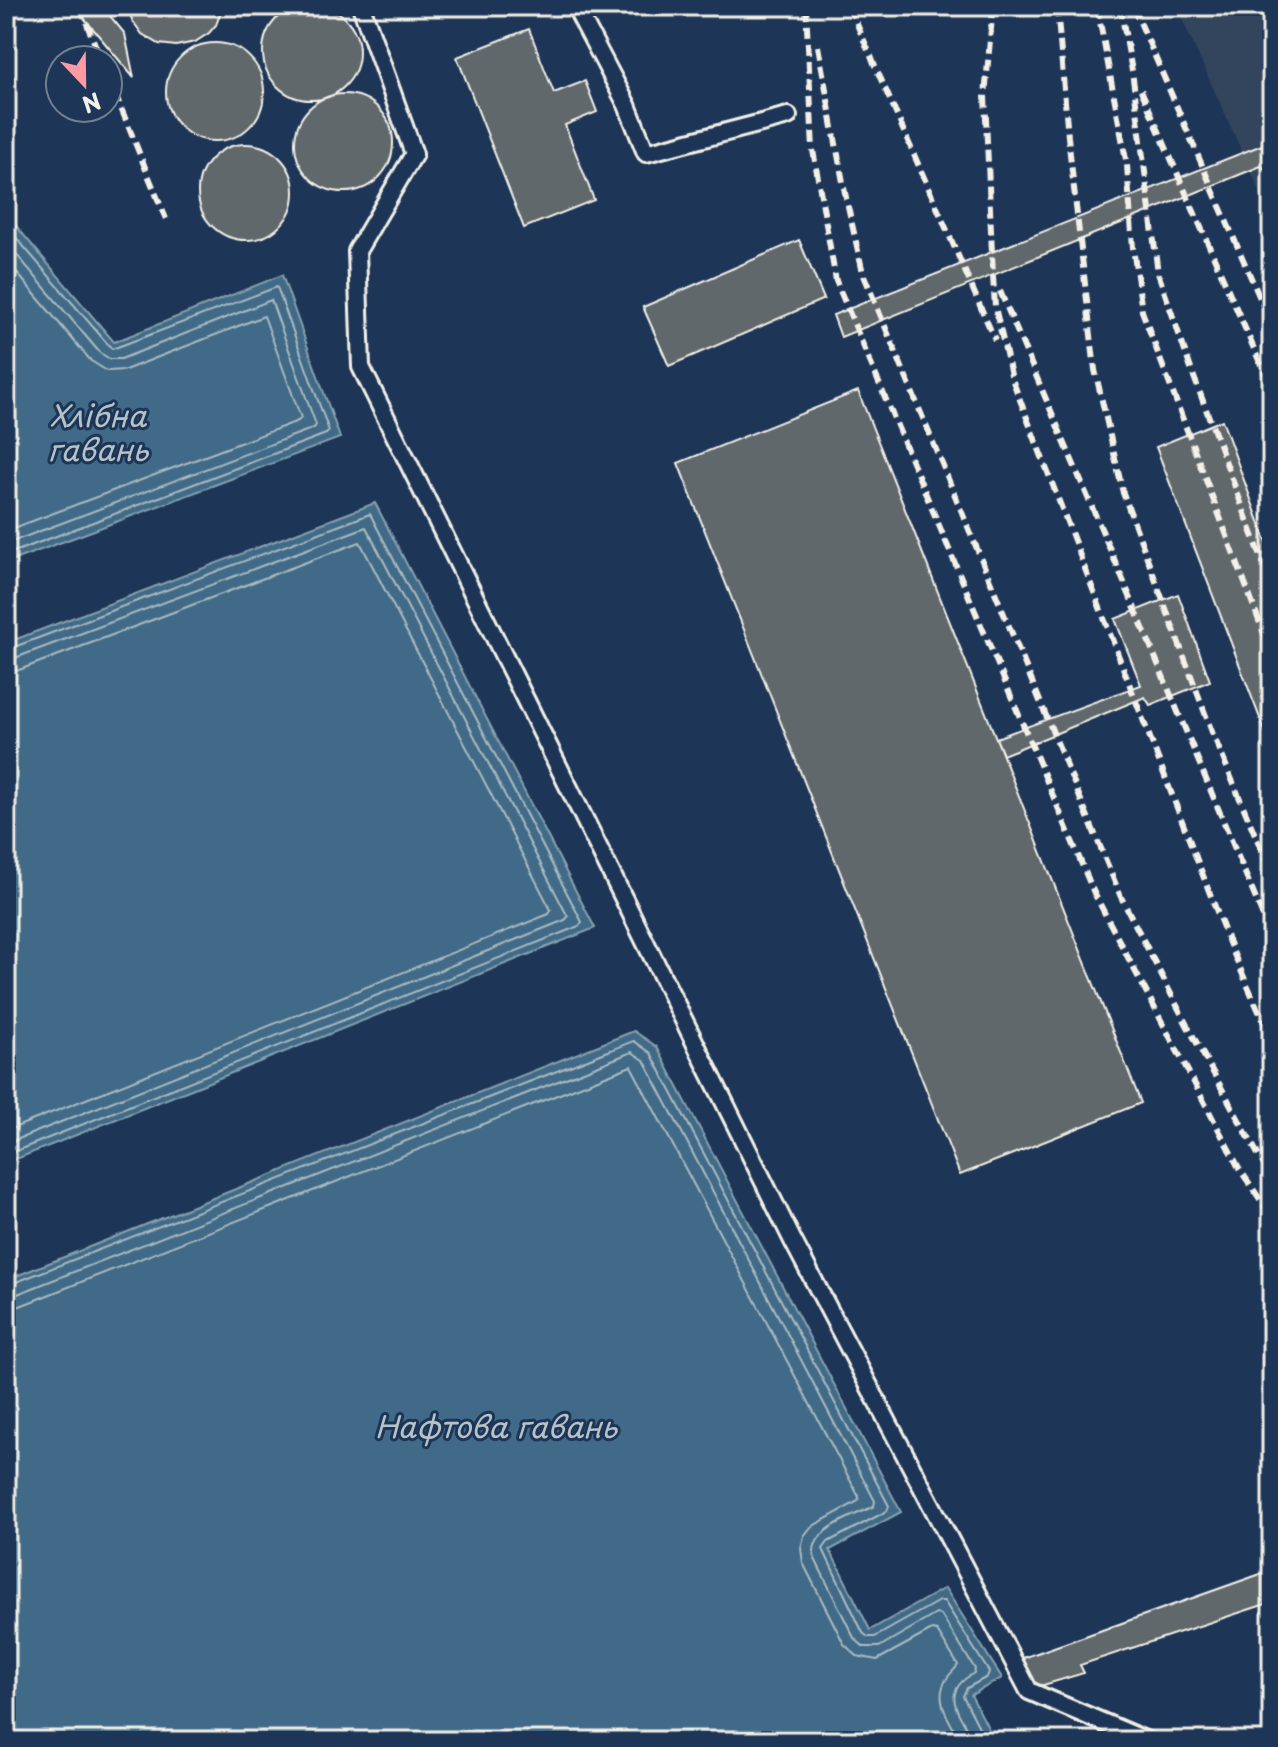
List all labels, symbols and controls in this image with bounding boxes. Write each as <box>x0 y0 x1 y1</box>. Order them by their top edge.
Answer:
north arrow <box>44 44 124 124</box>
text: N <box>78 85 106 122</box>
water label: Хлібна гавань <box>48 392 150 471</box>
water label: Нафтова гавань <box>375 1403 619 1448</box>

